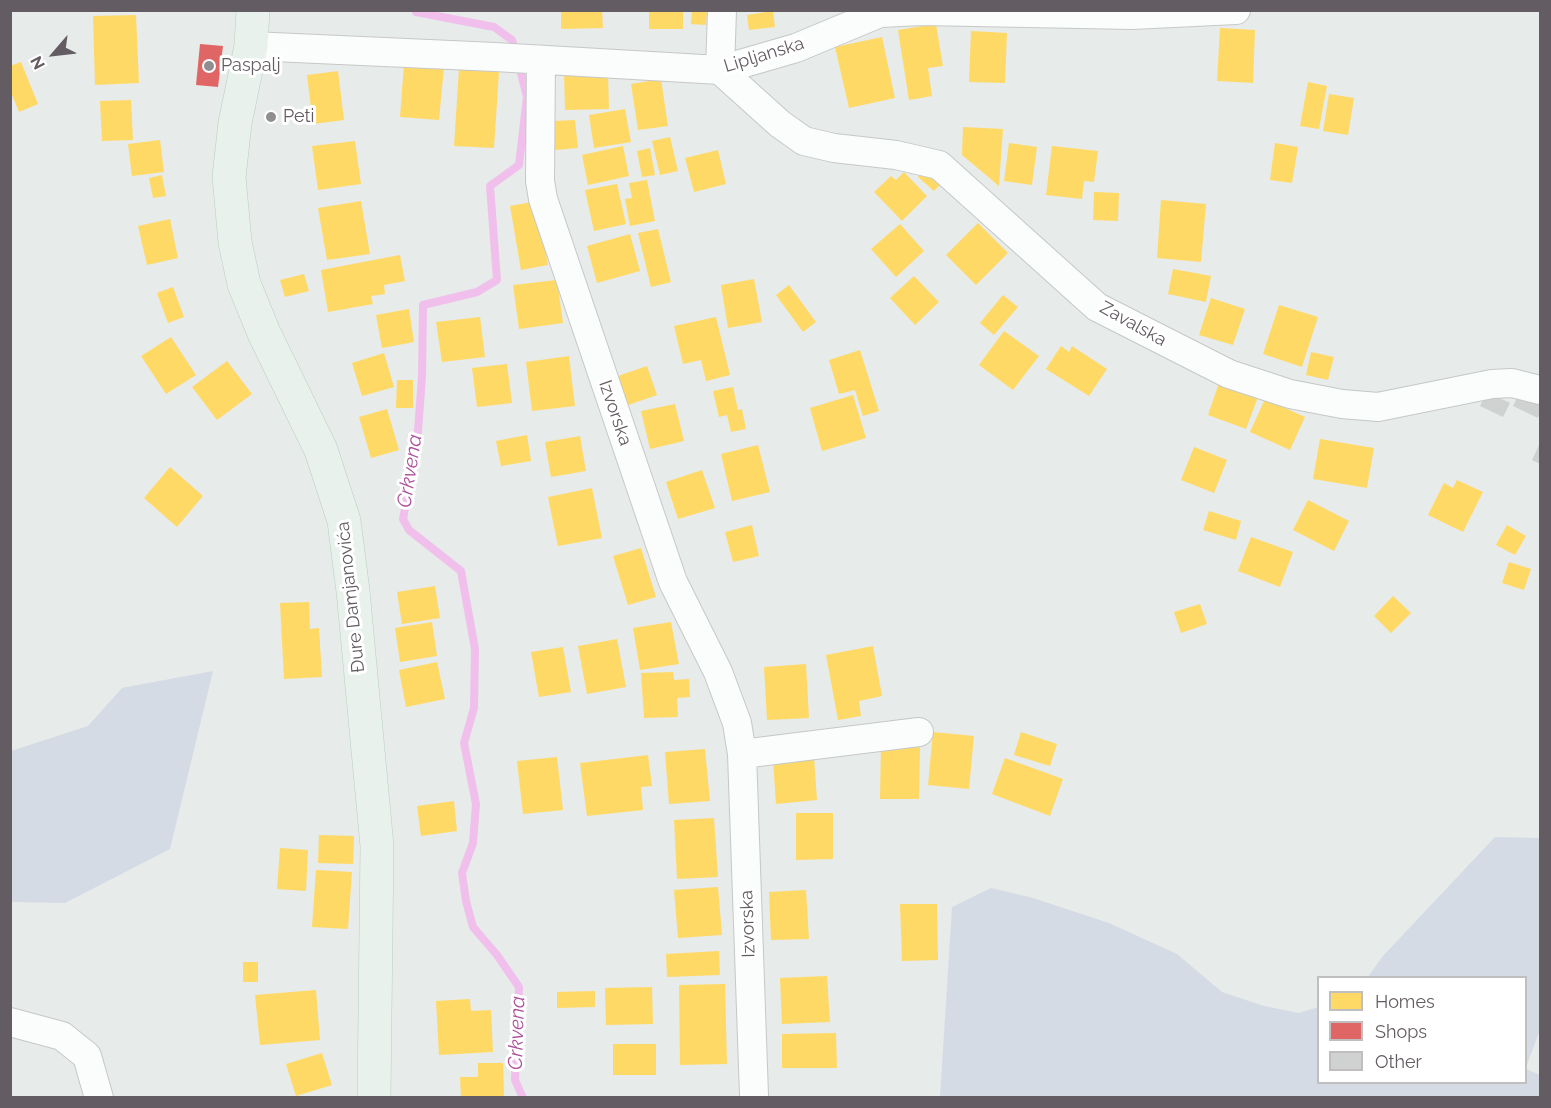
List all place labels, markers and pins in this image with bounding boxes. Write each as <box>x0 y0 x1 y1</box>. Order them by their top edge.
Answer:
place label: Paspalj <box>221 55 280 77</box>
marker: Paspalj <box>202 59 216 73</box>
place label: Peti <box>283 106 314 128</box>
marker: Peti <box>264 110 278 124</box>

